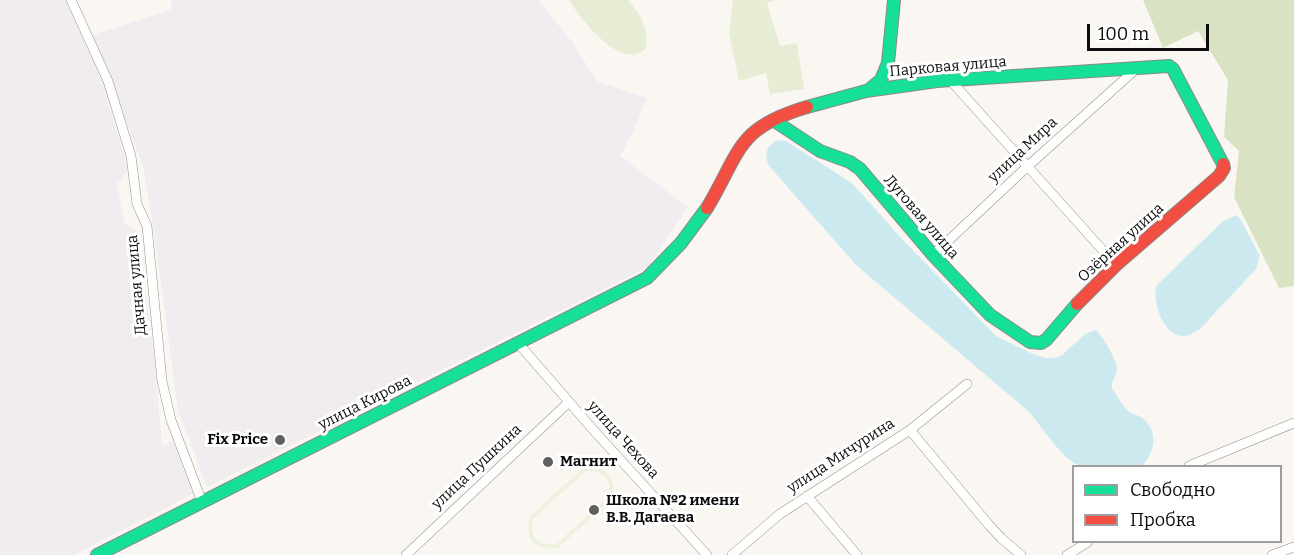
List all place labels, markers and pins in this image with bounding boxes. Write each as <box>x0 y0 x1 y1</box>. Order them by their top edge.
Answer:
place label: Fix Price <box>207 431 268 449</box>
marker: Fix Price <box>273 433 287 447</box>
place label: Магнит <box>560 453 617 471</box>
marker: Магнит <box>541 455 555 469</box>
place label: Школа №2 имени В.В. Дагаева <box>606 492 739 527</box>
marker: Школа №2 имени В.В. Дагаева <box>587 503 601 517</box>

